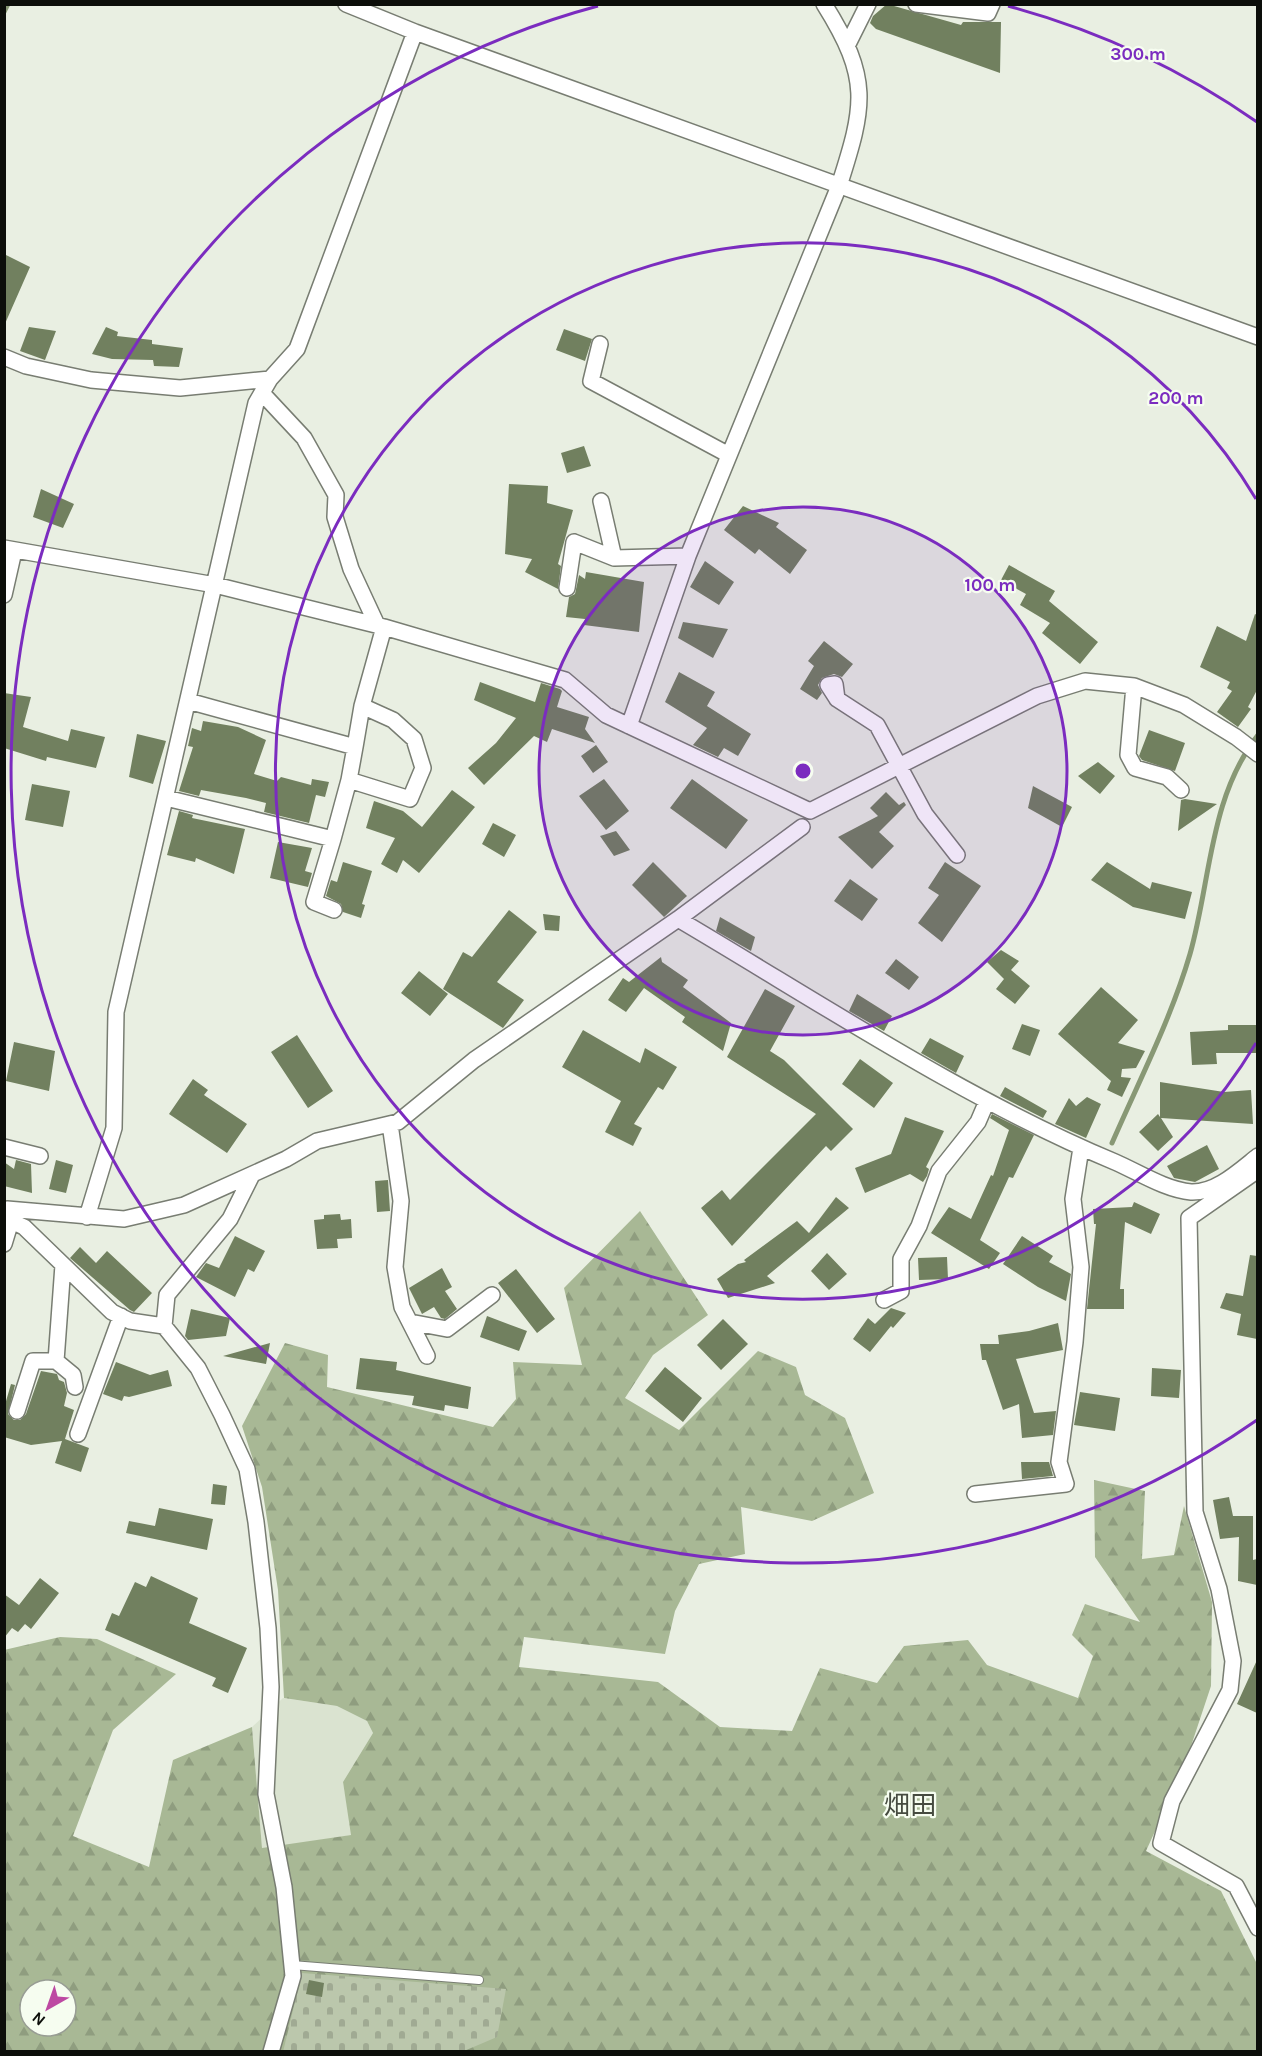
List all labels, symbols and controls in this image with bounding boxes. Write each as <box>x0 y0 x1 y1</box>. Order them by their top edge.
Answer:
text: 300 m <box>1110 43 1166 65</box>
text: 200 m <box>1148 387 1204 409</box>
text: 100 m <box>965 574 1015 596</box>
centre of rings <box>793 761 813 781</box>
district label: 畑田 <box>884 1790 936 1821</box>
north arrow <box>18 1978 78 2038</box>
text: N <box>28 2008 49 2030</box>

